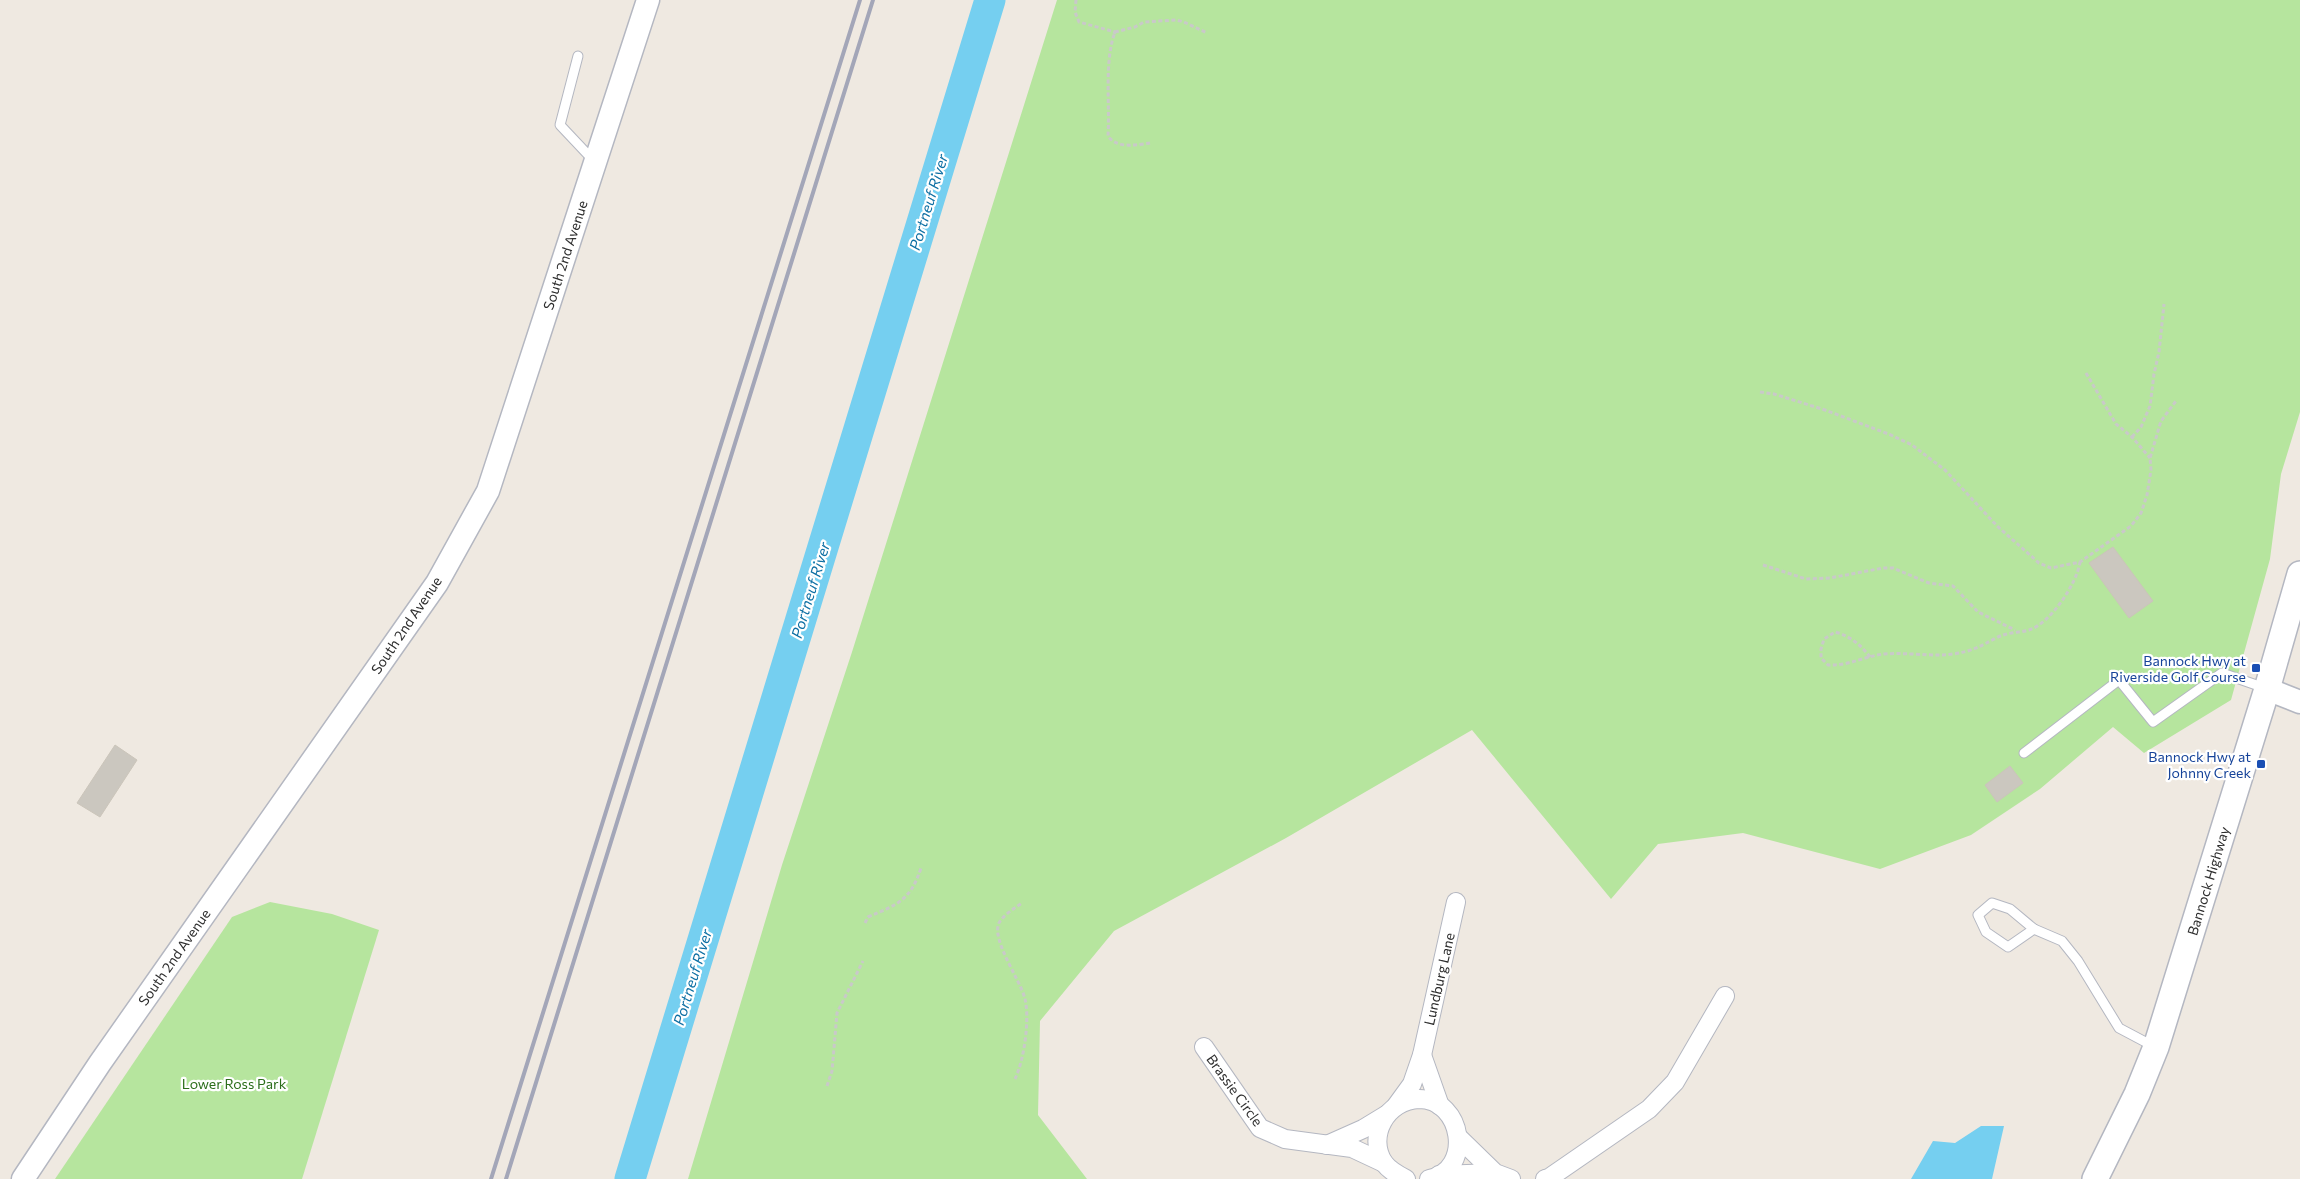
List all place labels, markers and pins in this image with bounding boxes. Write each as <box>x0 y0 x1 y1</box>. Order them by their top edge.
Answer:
place label: Bannock Hwy at Riverside Golf Course <box>2110 652 2246 685</box>
marker: Bannock Hwy at Riverside Golf Course <box>2250 662 2262 674</box>
place label: Bannock Hwy at Johnny Creek <box>2148 748 2251 781</box>
marker: Bannock Hwy at Johnny Creek <box>2255 758 2267 770</box>

